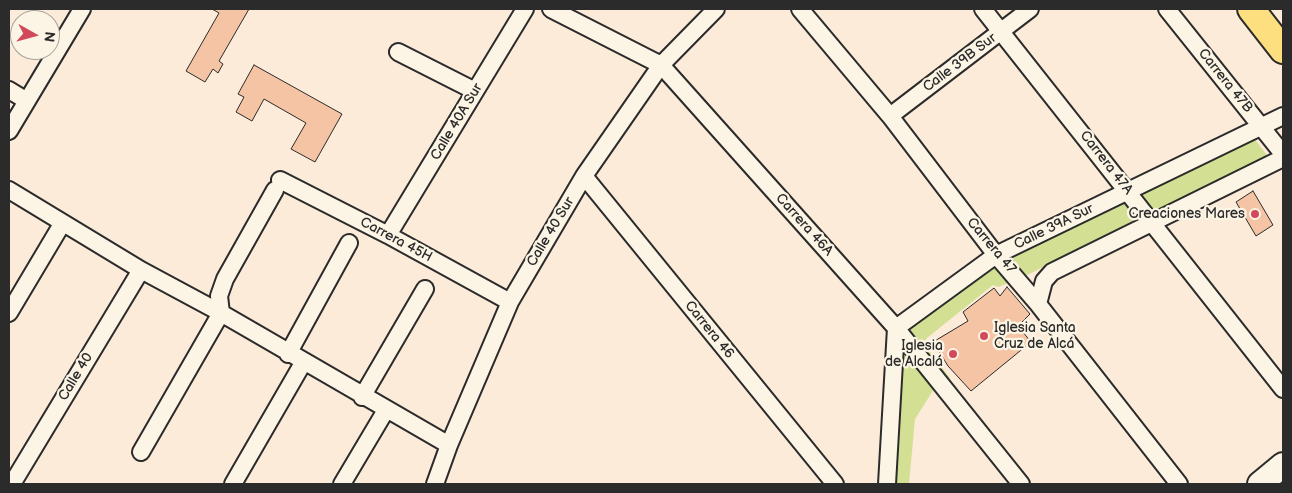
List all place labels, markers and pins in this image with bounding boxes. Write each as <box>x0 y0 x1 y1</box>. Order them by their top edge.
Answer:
place label: Creaciones Mares <box>1128 206 1245 222</box>
marker: Creaciones Mares <box>1249 208 1261 220</box>
place label: Iglesia Santa Cruz de Alcá <box>994 320 1076 352</box>
marker: Iglesia Santa Cruz de Alcá <box>978 330 990 342</box>
place label: Iglesia de Alcalá <box>885 338 943 371</box>
marker: Iglesia de Alcalá <box>947 348 959 360</box>

